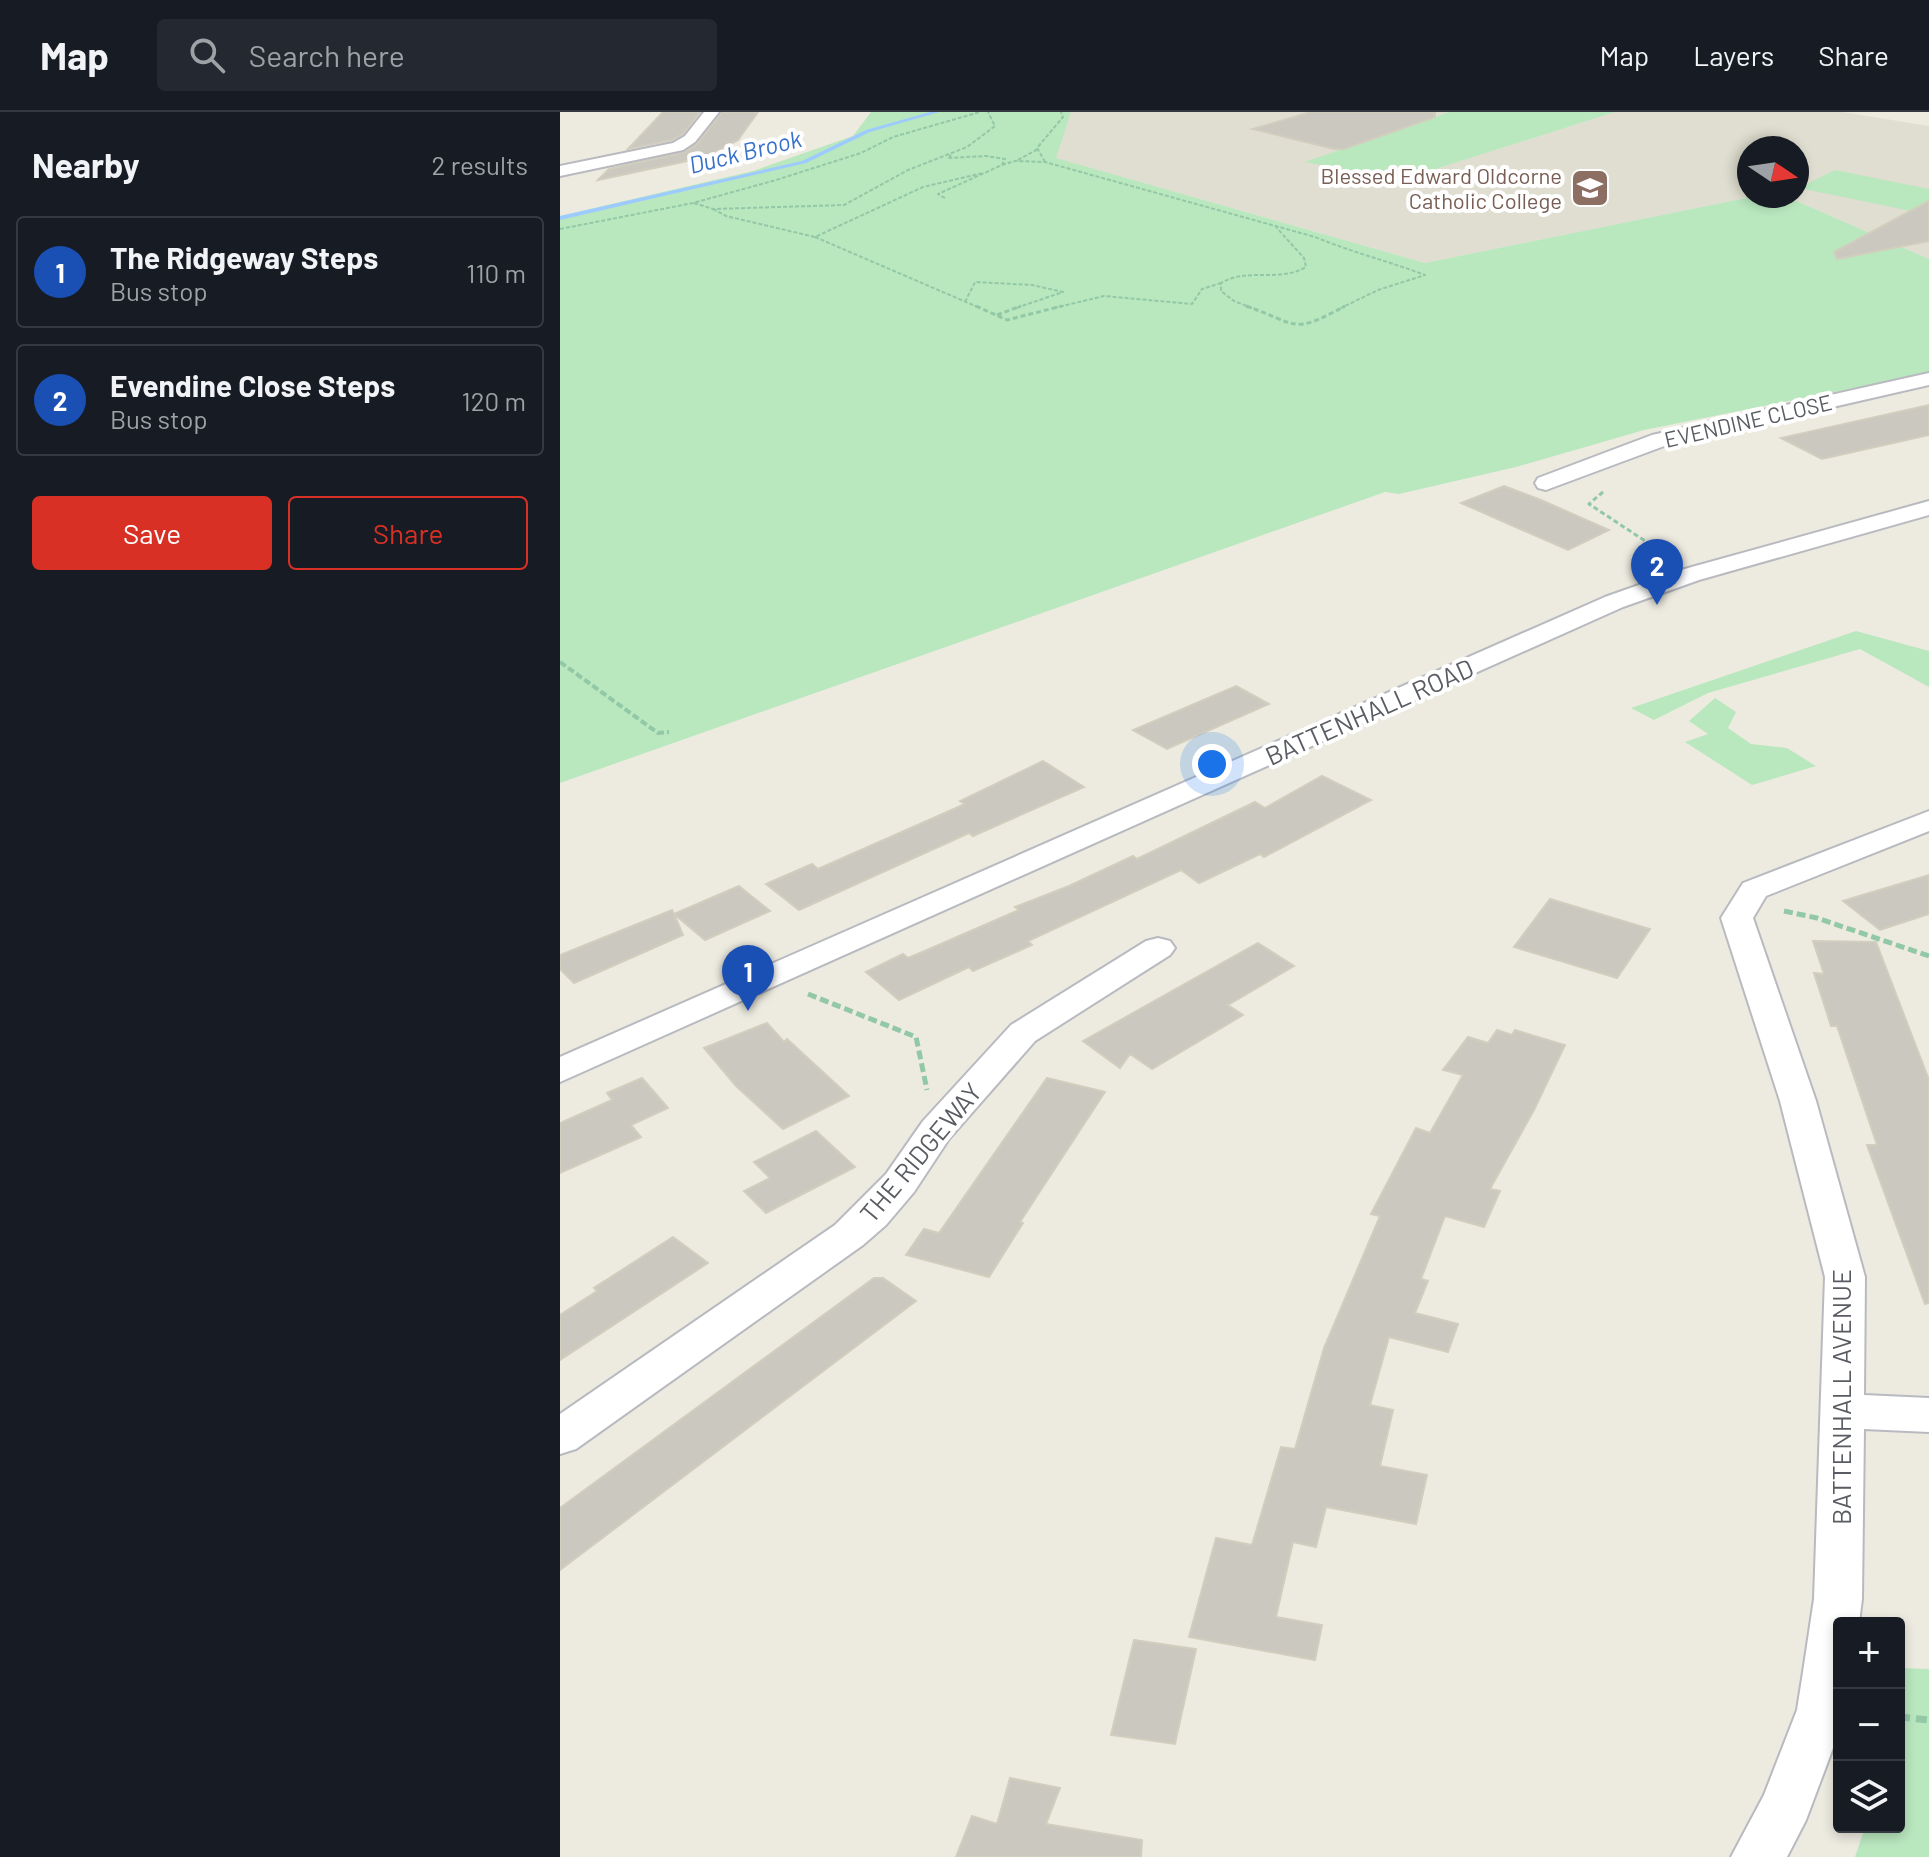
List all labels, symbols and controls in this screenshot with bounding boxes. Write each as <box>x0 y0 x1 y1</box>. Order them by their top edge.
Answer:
search box <box>157 19 717 91</box>
text: Map <box>40 32 109 78</box>
icon: search <box>185 33 229 77</box>
text: Search here <box>249 37 405 73</box>
text: Map <box>1599 38 1649 72</box>
text: Layers <box>1693 38 1774 72</box>
text: Share <box>1818 38 1889 72</box>
water label: Duck Brook <box>686 123 805 179</box>
north arrow <box>1737 136 1809 208</box>
text: Nearby <box>32 144 140 185</box>
text: 2 results <box>432 149 528 180</box>
place label: Blessed Edward Oldcorne Catholic College <box>1321 162 1562 213</box>
school or university icon: Blessed Edward Oldcorne Catholic College <box>1569 167 1611 209</box>
text: The Ridgeway Steps <box>110 239 378 275</box>
text: 1 <box>55 257 65 288</box>
text: 110 m <box>466 257 526 288</box>
text: Bus stop <box>110 275 208 306</box>
text: Evendine Close Steps <box>110 367 395 403</box>
text: 2 <box>53 385 67 416</box>
text: 120 m <box>462 385 526 416</box>
street label: EVENDINE CLOSE <box>1662 388 1834 452</box>
text: Bus stop <box>110 403 208 434</box>
button: Save <box>32 496 272 570</box>
button: Share <box>288 496 528 570</box>
pin: 2 <box>1631 539 1683 605</box>
street label: BATTENHALL ROAD <box>1260 651 1478 771</box>
your location <box>1192 744 1232 784</box>
pin: 1 <box>722 945 774 1011</box>
street label: THE RIDGEWAY <box>853 1076 987 1228</box>
street label: BATTENHALL AVENUE <box>1825 1269 1856 1525</box>
map controls <box>1833 1617 1905 1833</box>
button: + <box>1833 1617 1905 1689</box>
button: − <box>1833 1689 1905 1761</box>
button: layers <box>1833 1761 1905 1833</box>

